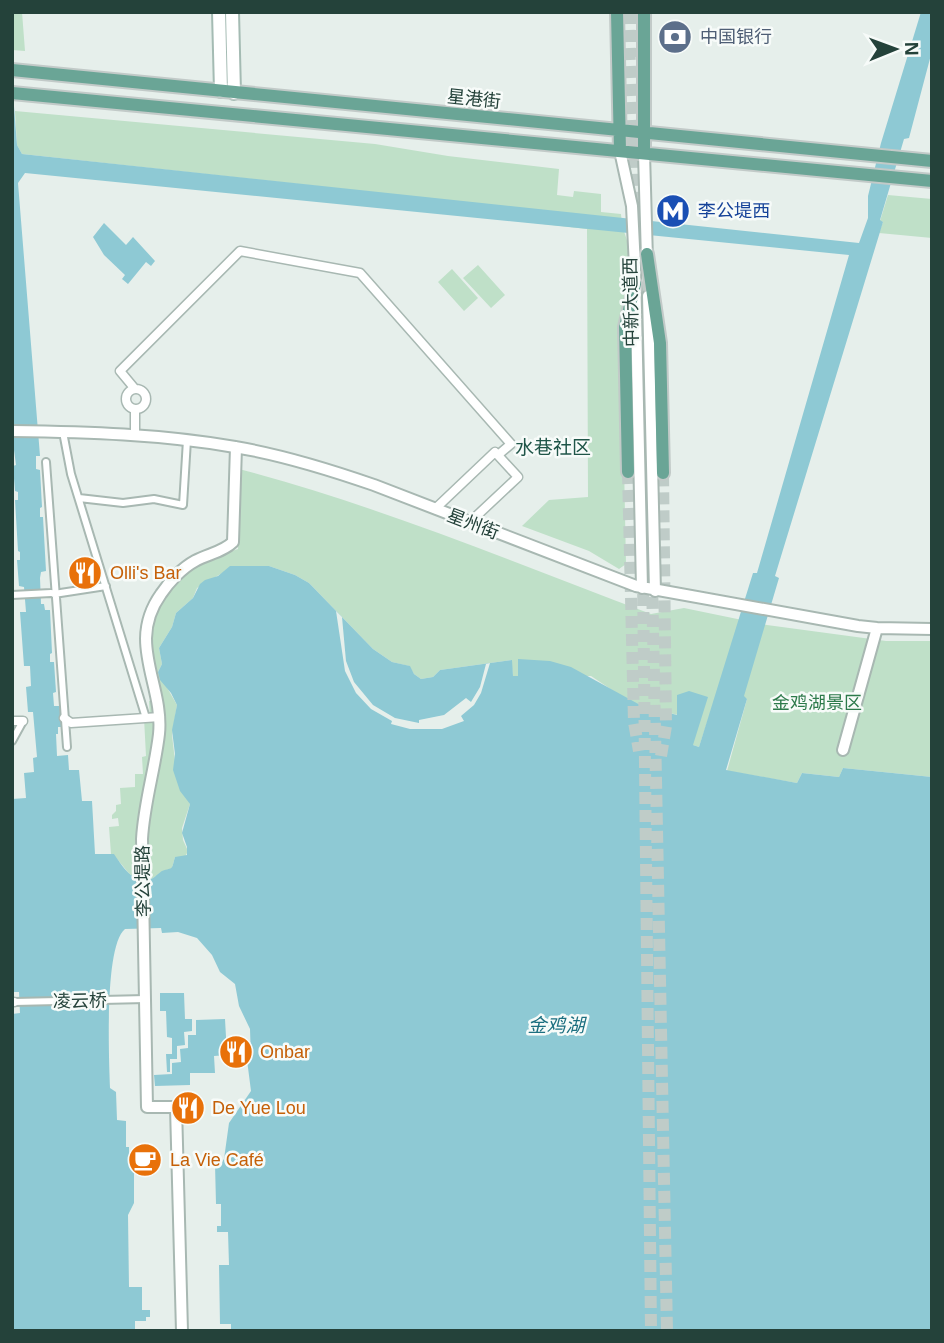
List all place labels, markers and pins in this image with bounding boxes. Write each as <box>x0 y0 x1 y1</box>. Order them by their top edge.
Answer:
bank icon: 中国银行 <box>656 18 694 56</box>
place label: 中国银行 <box>700 27 772 47</box>
metro station icon: 李公堤西 <box>654 192 692 230</box>
place label: 李公堤西 <box>698 201 770 221</box>
restaurant icon: Olli's Bar <box>66 554 104 592</box>
place label: Olli's Bar <box>110 563 181 583</box>
restaurant icon: Onbar <box>217 1033 255 1071</box>
place label: Onbar <box>260 1042 310 1062</box>
restaurant icon: De Yue Lou <box>169 1089 207 1127</box>
place label: De Yue Lou <box>212 1098 306 1118</box>
cafe icon: La Vie Café <box>126 1141 164 1179</box>
place label: La Vie Café <box>170 1150 264 1170</box>

